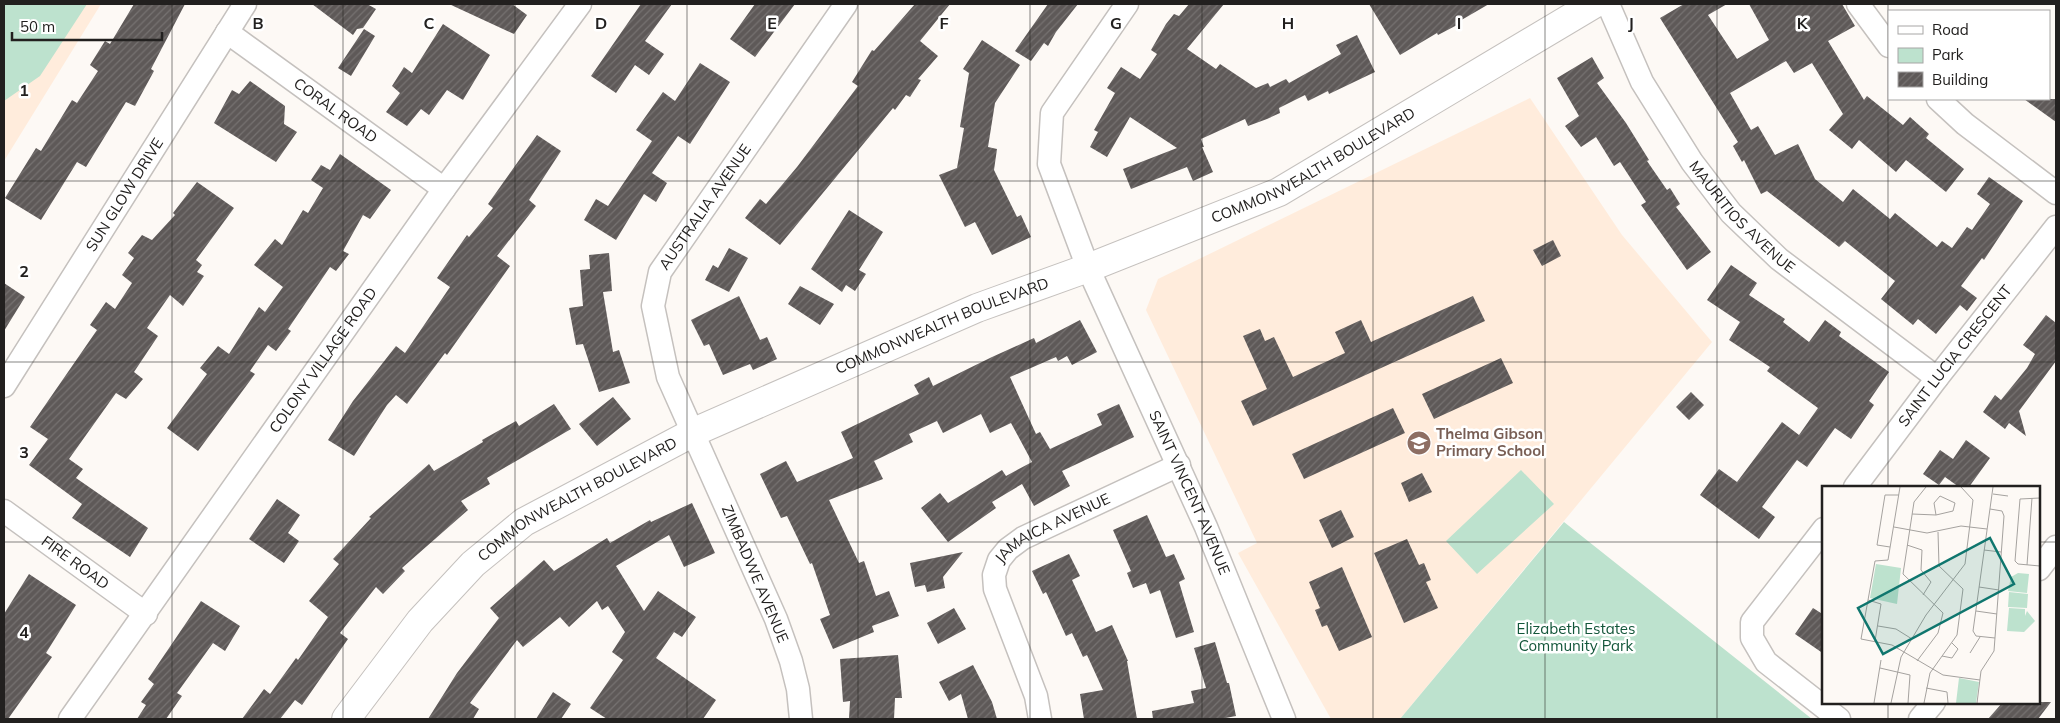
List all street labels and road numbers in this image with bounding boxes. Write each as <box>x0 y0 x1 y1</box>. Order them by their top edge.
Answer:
street label: CORAL ROAD <box>290 73 381 147</box>
street label: COMMONWEALTH BOULEVARD <box>1208 103 1418 227</box>
street label: SUN GLOW DRIVE <box>81 134 167 255</box>
street label: AUSTRALIA AVENUE <box>654 140 755 273</box>
street label: MAURITIOS AVENUE <box>1685 157 1799 277</box>
street label: COMMONWEALTH BOULEVARD <box>832 273 1051 378</box>
street label: SAINT LUCIA CRESCENT <box>1894 281 2016 430</box>
street label: COLONY VILLAGE ROAD <box>265 283 381 437</box>
street label: SAINT VINCENT AVENUE <box>1145 407 1234 578</box>
street label: COMMONWEALTH BOULEVARD <box>473 433 680 565</box>
street label: JAMAICA AVENUE <box>990 489 1113 567</box>
street label: ZIMBADWE AVENUE <box>718 502 793 646</box>
street label: FIRE ROAD <box>38 531 113 593</box>

